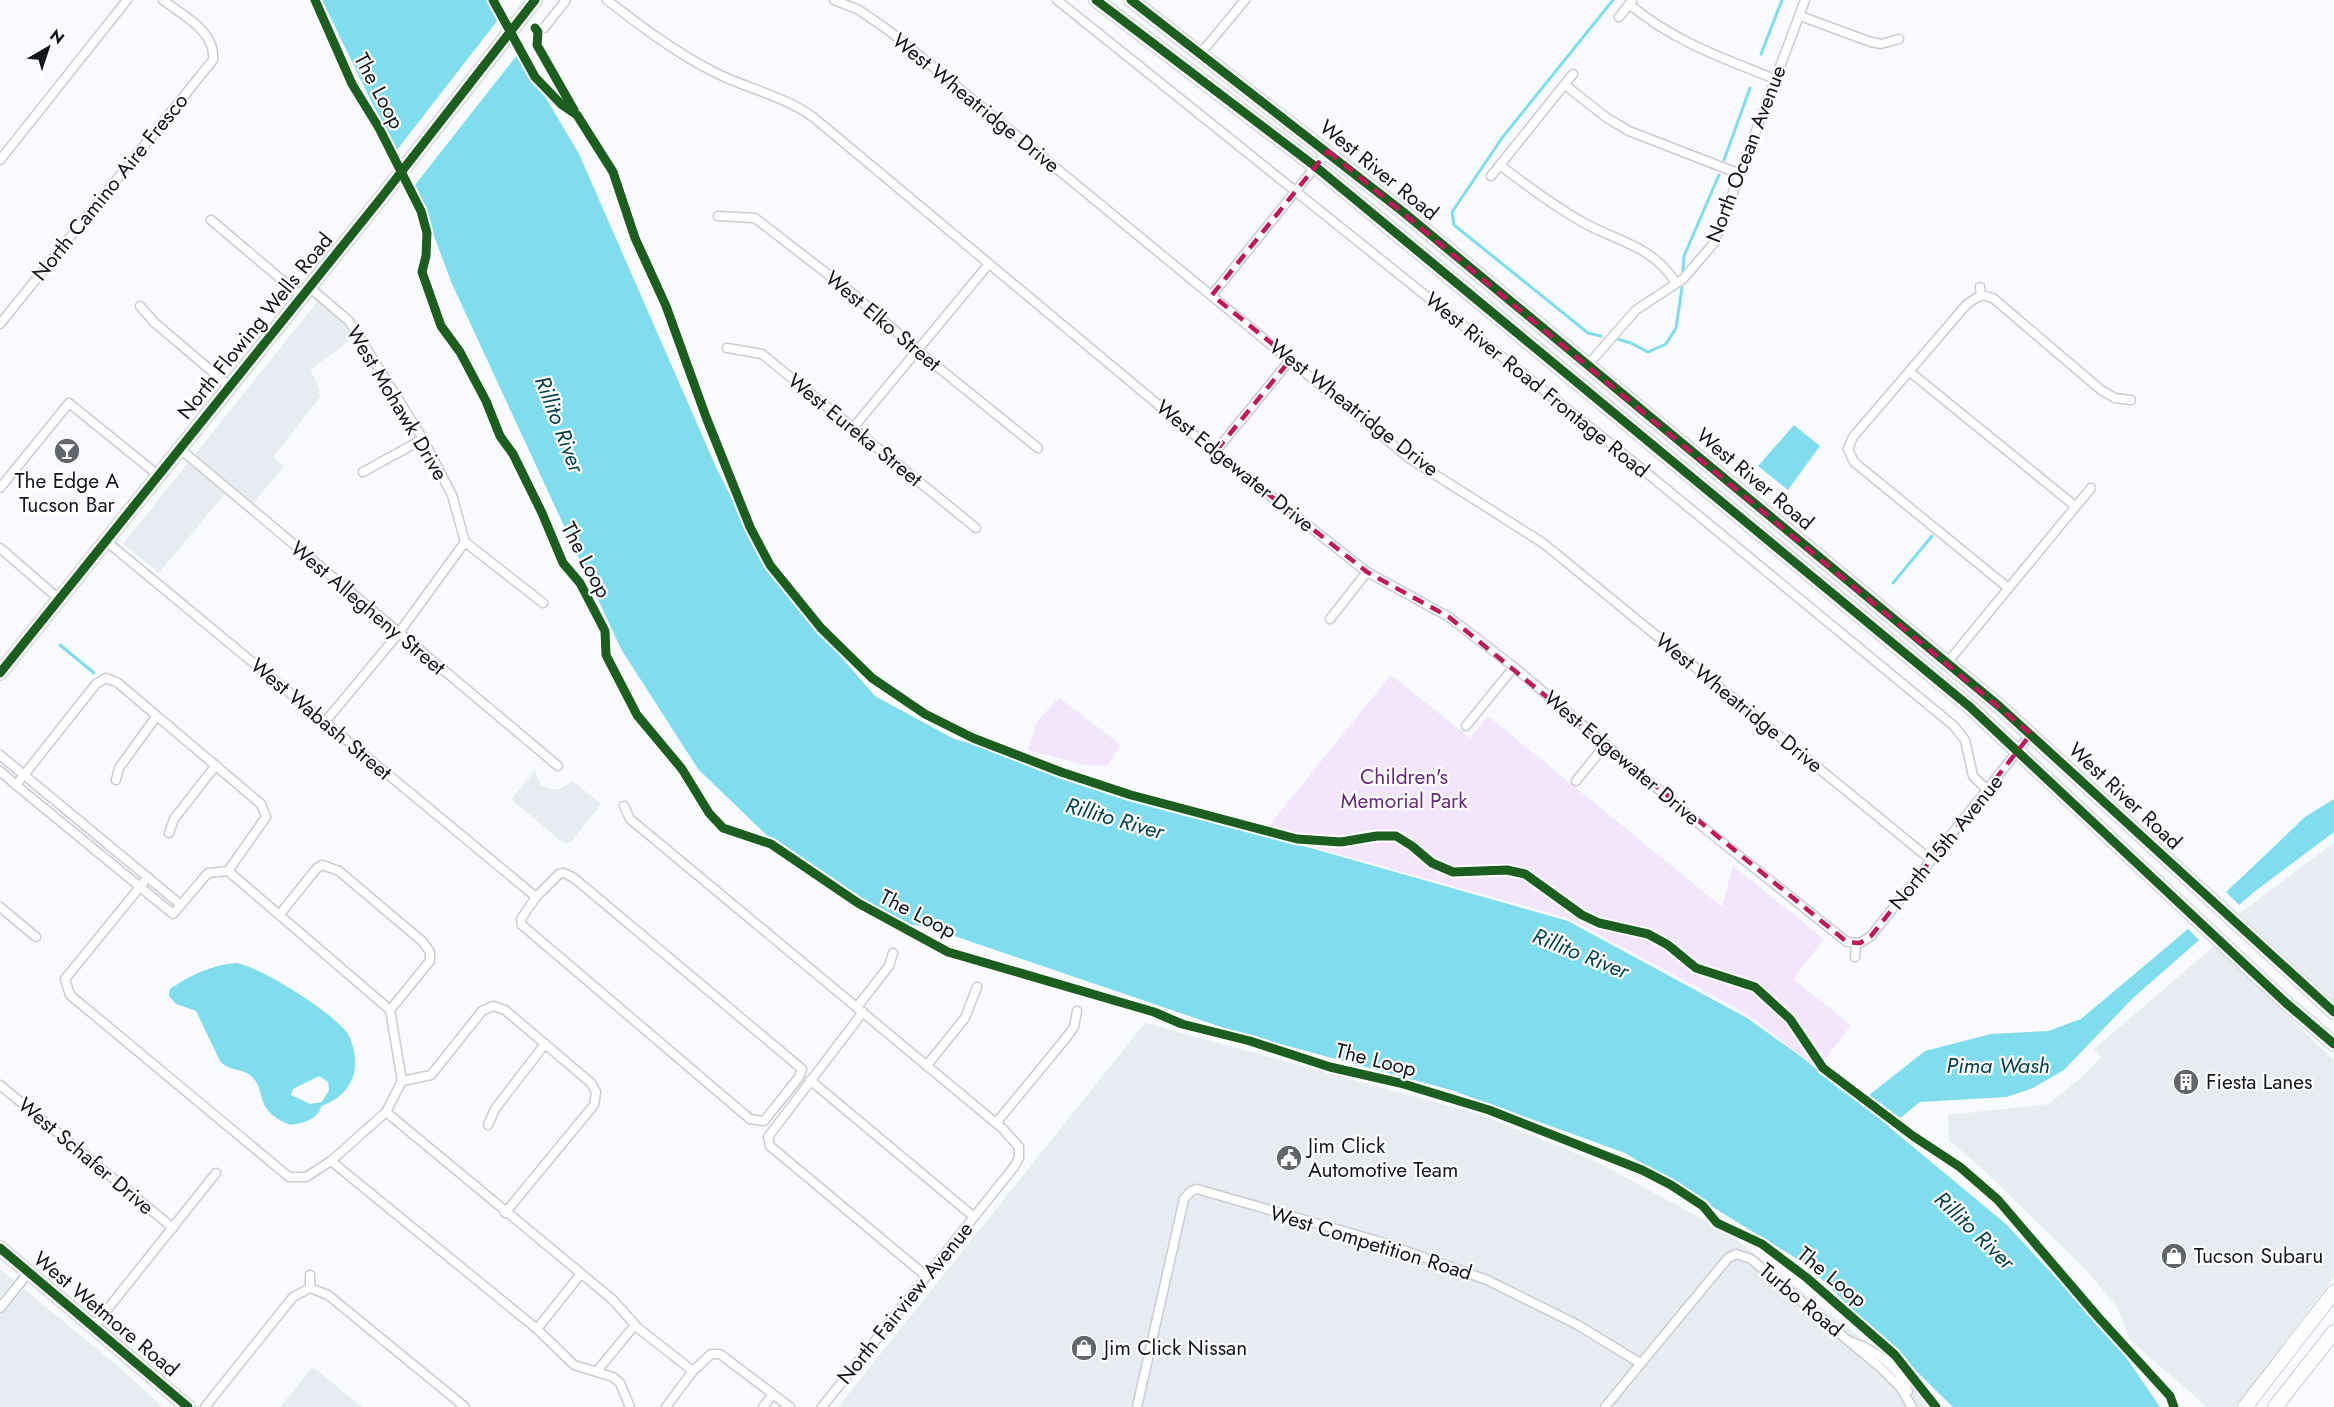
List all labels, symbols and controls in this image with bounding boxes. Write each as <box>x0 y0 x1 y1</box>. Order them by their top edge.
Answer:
north arrow <box>18 18 78 78</box>
text: N <box>45 24 69 50</box>
street label: West Wheatridge Drive <box>886 26 1066 180</box>
street label: The Loop <box>346 48 412 134</box>
street label: North Ocean Avenue <box>1698 61 1794 247</box>
street label: North Camino Aire Fresco <box>25 87 195 287</box>
street label: West River Road <box>1313 113 1445 227</box>
street label: North Flowing Wells Road <box>170 226 340 426</box>
street label: West Elko Street <box>819 264 947 378</box>
street label: West River Road Frontage Road <box>1418 285 1656 485</box>
street label: West Mohawk Drive <box>339 320 455 486</box>
street label: West Wheatridge Drive <box>1263 332 1445 484</box>
street label: West Eureka Street <box>781 366 929 494</box>
water label: Rillito River <box>527 371 594 479</box>
street label: West Edgewater Drive <box>1149 393 1321 539</box>
street label: West River Road <box>1690 421 1820 537</box>
bar icon: The Edge A Tucson Bar <box>52 436 82 466</box>
place label: The Edge A Tucson Bar <box>15 466 119 520</box>
street label: The Loop <box>553 517 619 603</box>
street label: West Allegheny Street <box>284 534 452 682</box>
street label: West Wheatridge Drive <box>1649 626 1829 780</box>
street label: West Wabash Street <box>244 651 398 787</box>
street label: West Edgewater Drive <box>1537 683 1707 833</box>
street label: West River Road <box>2062 735 2188 857</box>
park label: Children's Memorial Park <box>1341 762 1468 816</box>
street label: North 15th Avenue <box>1882 768 2010 916</box>
water label: Rillito River <box>1062 789 1170 848</box>
street label: The Loop <box>875 882 961 946</box>
water label: Rillito River <box>1528 919 1635 987</box>
street label: The Loop <box>1332 1035 1420 1085</box>
water label: Pima Wash <box>1946 1049 2050 1081</box>
building icon: Fiesta Lanes <box>2171 1067 2201 1097</box>
place label: Fiesta Lanes <box>2206 1067 2313 1097</box>
street label: West Schafer Drive <box>11 1090 161 1222</box>
place label: Jim Click Automotive Team <box>1305 1131 1458 1185</box>
public building icon: Jim Click Automotive Team <box>1274 1143 1304 1173</box>
water label: Rillito River <box>1928 1183 2024 1278</box>
street label: West Competition Road <box>1266 1198 1476 1288</box>
street label: North Fairview Avenue <box>830 1215 980 1391</box>
street label: The Loop <box>1791 1239 1873 1315</box>
shop icon: Tucson Subaru <box>2159 1241 2189 1271</box>
place label: Tucson Subaru <box>2194 1241 2323 1271</box>
street label: West Wetmore Road <box>27 1244 185 1384</box>
street label: Turbo Road <box>1753 1256 1849 1344</box>
shop icon: Jim Click Nissan <box>1069 1333 1099 1363</box>
place label: Jim Click Nissan <box>1101 1333 1247 1363</box>

